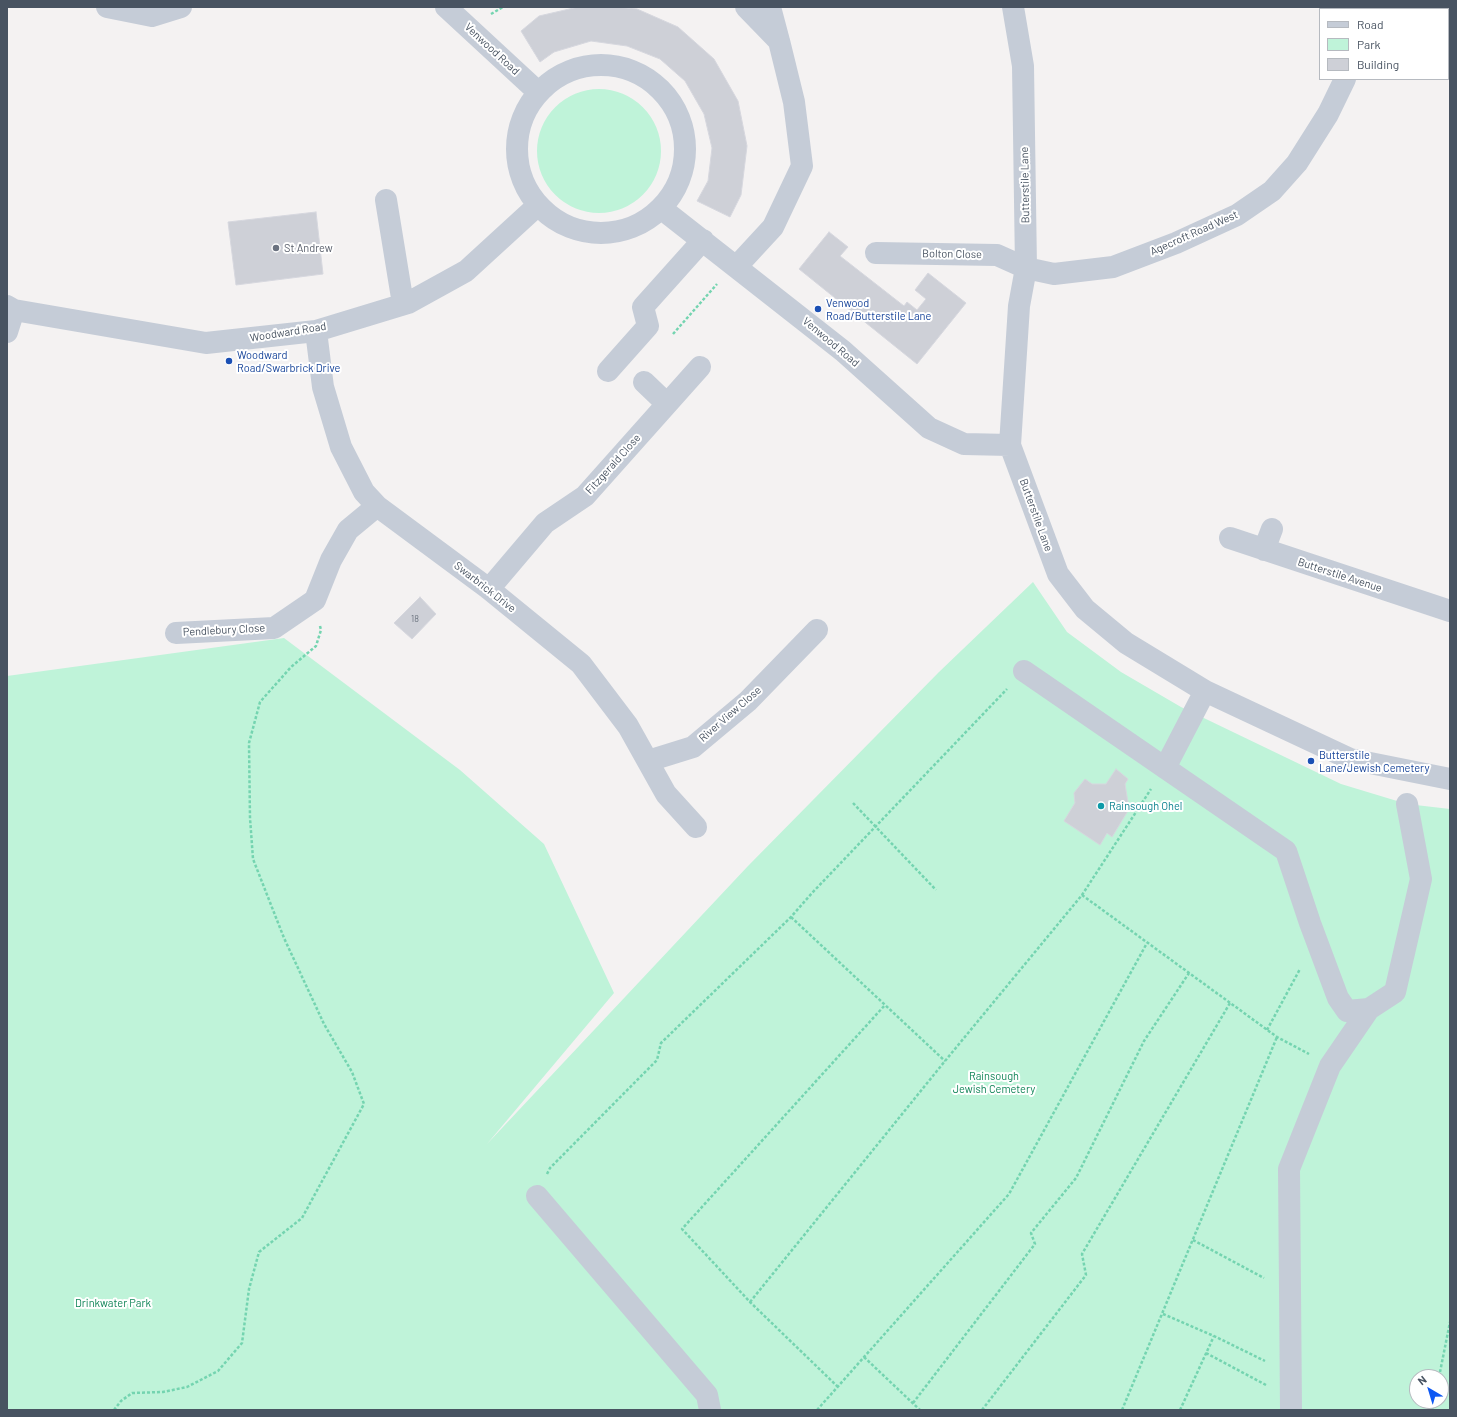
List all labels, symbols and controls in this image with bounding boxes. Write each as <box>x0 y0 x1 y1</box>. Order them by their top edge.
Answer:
legend <box>1319 8 1449 80</box>
text: Road <box>1357 17 1384 31</box>
street label: Venwood Road <box>462 20 522 78</box>
text: Park <box>1357 37 1381 51</box>
text: Building <box>1357 57 1399 71</box>
street label: Butterstile Lane <box>1018 147 1032 223</box>
street label: Agecroft Road West <box>1148 208 1240 258</box>
place label: St Andrew <box>284 241 333 255</box>
marker: St Andrew <box>271 243 281 253</box>
street label: Bolton Close <box>922 247 982 261</box>
place label: Venwood Road/Butterstile Lane <box>826 296 931 322</box>
marker: Venwood Road/Butterstile Lane <box>813 304 823 314</box>
street label: Venwood Road <box>800 314 862 370</box>
street label: Woodward Road <box>249 319 327 345</box>
place label: Woodward Road/Swarbrick Drive <box>237 348 340 374</box>
marker: Woodward Road/Swarbrick Drive <box>224 356 234 366</box>
street label: Fitzgerald Close <box>583 431 643 497</box>
street label: Butterstile Lane <box>1017 477 1055 553</box>
street label: Butterstile Avenue <box>1296 555 1384 595</box>
street label: Swarbrick Drive <box>452 559 518 615</box>
house number: 18 <box>411 614 419 624</box>
street label: Pendlebury Close <box>183 621 265 639</box>
street label: River View Close <box>696 683 764 745</box>
place label: Butterstile Lane/Jewish Cemetery <box>1319 748 1429 774</box>
marker: Butterstile Lane/Jewish Cemetery <box>1306 756 1316 766</box>
place label: Rainsough Ohel <box>1109 799 1182 813</box>
marker: Rainsough Ohel <box>1096 801 1106 811</box>
park label: Rainsough Jewish Cemetery <box>953 1069 1035 1095</box>
park label: Drinkwater Park <box>75 1296 151 1310</box>
north arrow <box>1409 1369 1449 1409</box>
text: N <box>1415 1373 1429 1387</box>

